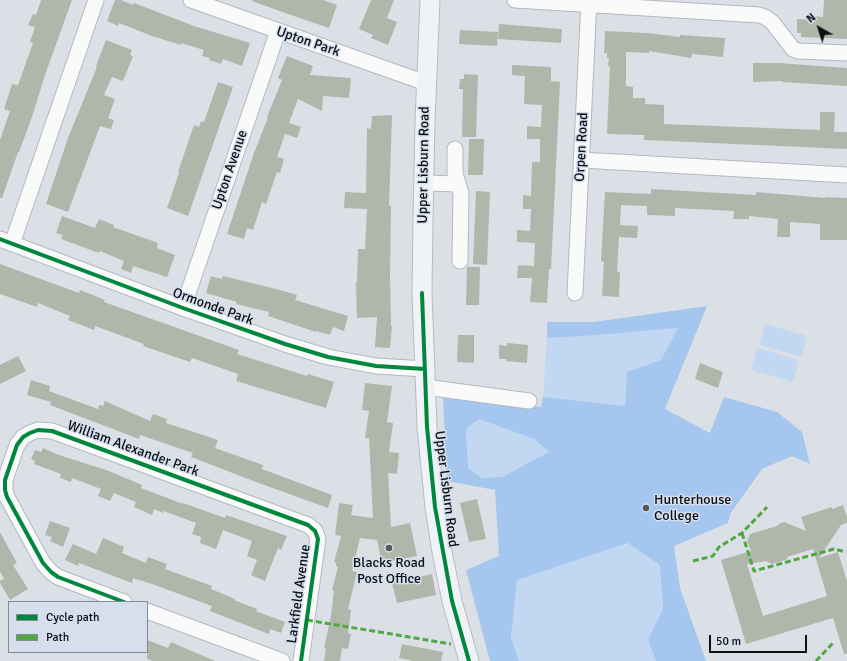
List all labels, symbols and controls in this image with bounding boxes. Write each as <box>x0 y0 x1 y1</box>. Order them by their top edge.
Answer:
north arrow <box>799 8 839 48</box>
text: N <box>804 11 818 26</box>
street label: Upton Park <box>274 23 342 61</box>
street label: Upper Lisburn Road <box>415 106 433 224</box>
street label: Orpen Road <box>572 112 592 182</box>
street label: Upton Avenue <box>208 128 252 212</box>
street label: Ormonde Park <box>170 285 256 329</box>
street label: William Alexander Park <box>65 417 201 481</box>
street label: Upper Lisburn Road <box>431 430 461 548</box>
place label: Hunterhouse College <box>654 492 731 524</box>
marker: Hunterhouse College <box>641 503 651 513</box>
street label: Larkfield Avenue <box>284 543 314 645</box>
marker: Blacks Road Post Office <box>384 543 394 553</box>
place label: Blacks Road Post Office <box>353 555 425 588</box>
legend <box>8 601 148 653</box>
text: Cycle path <box>46 610 99 625</box>
scale bar <box>711 627 809 653</box>
text: Path <box>46 630 69 645</box>
text: 50 m <box>716 634 741 649</box>

